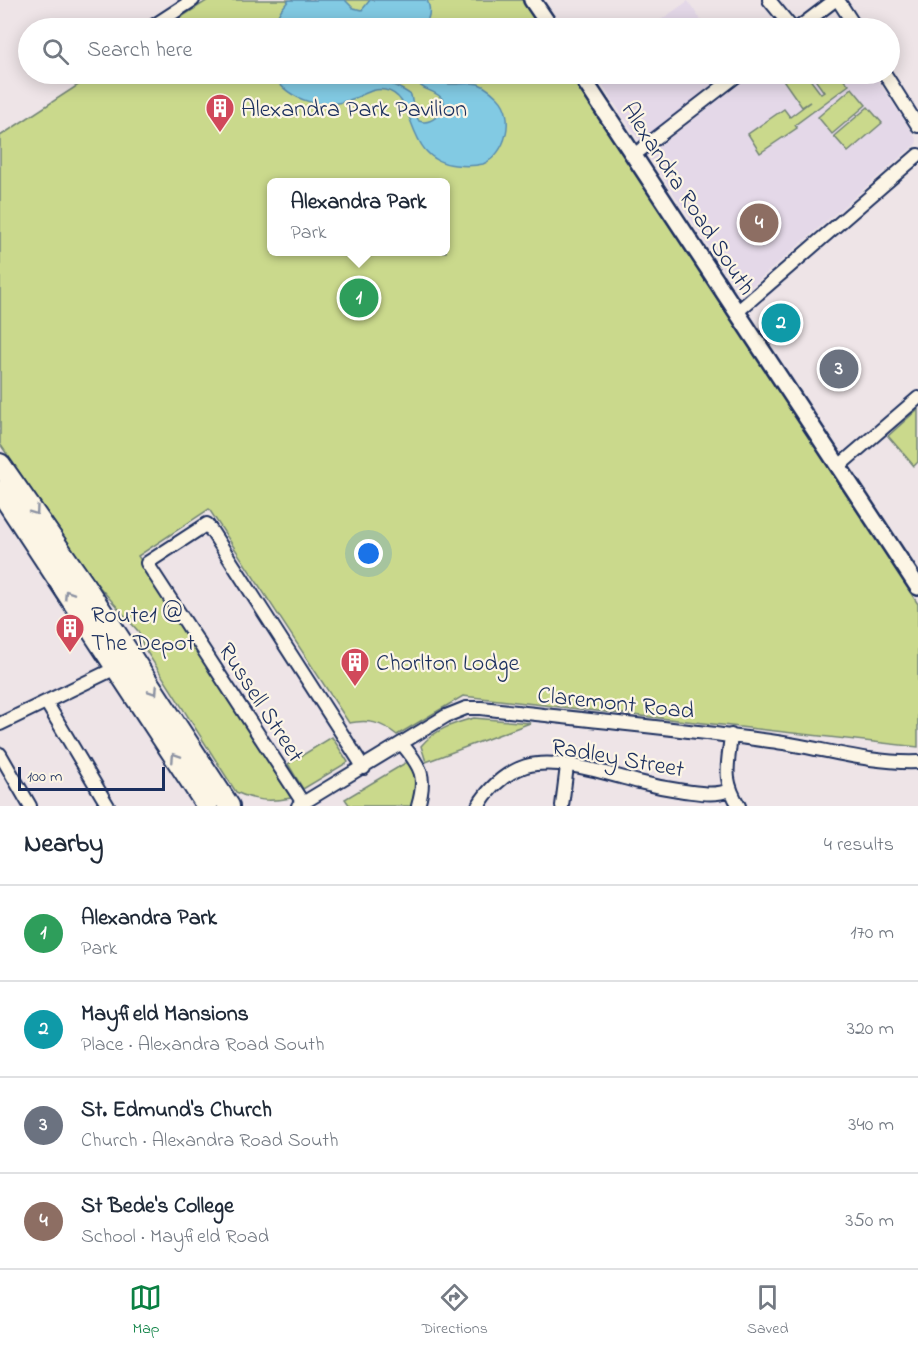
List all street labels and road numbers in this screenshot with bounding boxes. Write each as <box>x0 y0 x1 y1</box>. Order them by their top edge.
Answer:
street label: Alexandra Road South <box>611 96 763 303</box>
street label: Russell Street <box>208 637 312 770</box>
street label: Claremont Road <box>536 679 696 730</box>
street label: Radley Street <box>548 731 687 789</box>

